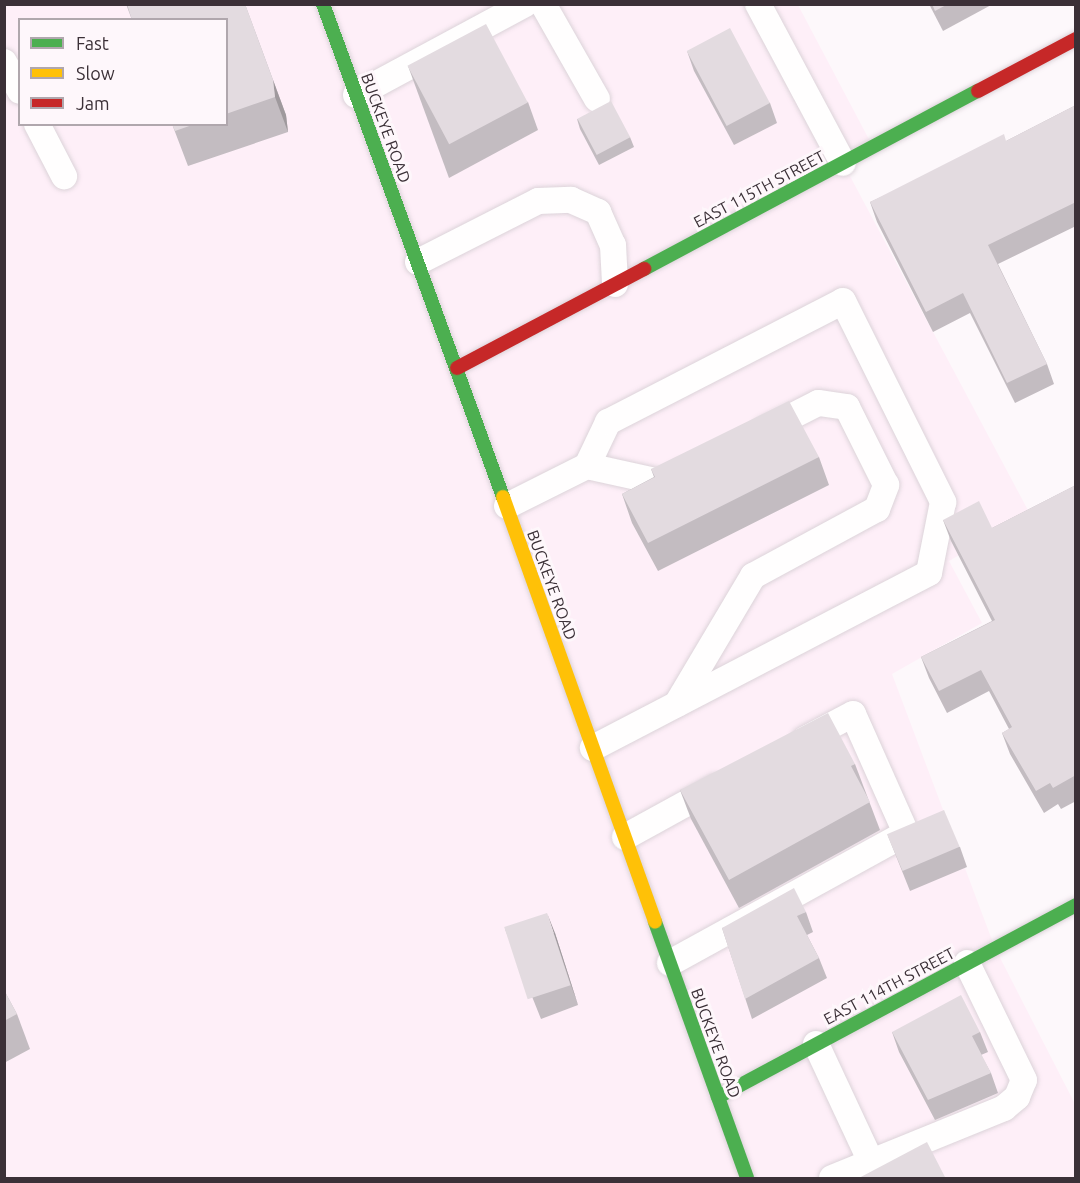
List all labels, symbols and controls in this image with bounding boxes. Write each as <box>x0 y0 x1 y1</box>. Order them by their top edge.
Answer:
legend <box>18 18 228 126</box>
text: Fast <box>76 33 109 53</box>
text: Slow <box>76 63 115 83</box>
street label: BUCKEYE ROAD <box>357 70 415 186</box>
text: Jam <box>76 93 110 113</box>
street label: EAST 115TH STREET <box>690 146 828 232</box>
street label: BUCKEYE ROAD <box>523 527 581 643</box>
street label: EAST 114TH STREET <box>820 943 958 1029</box>
street label: BUCKEYE ROAD <box>687 985 745 1101</box>

